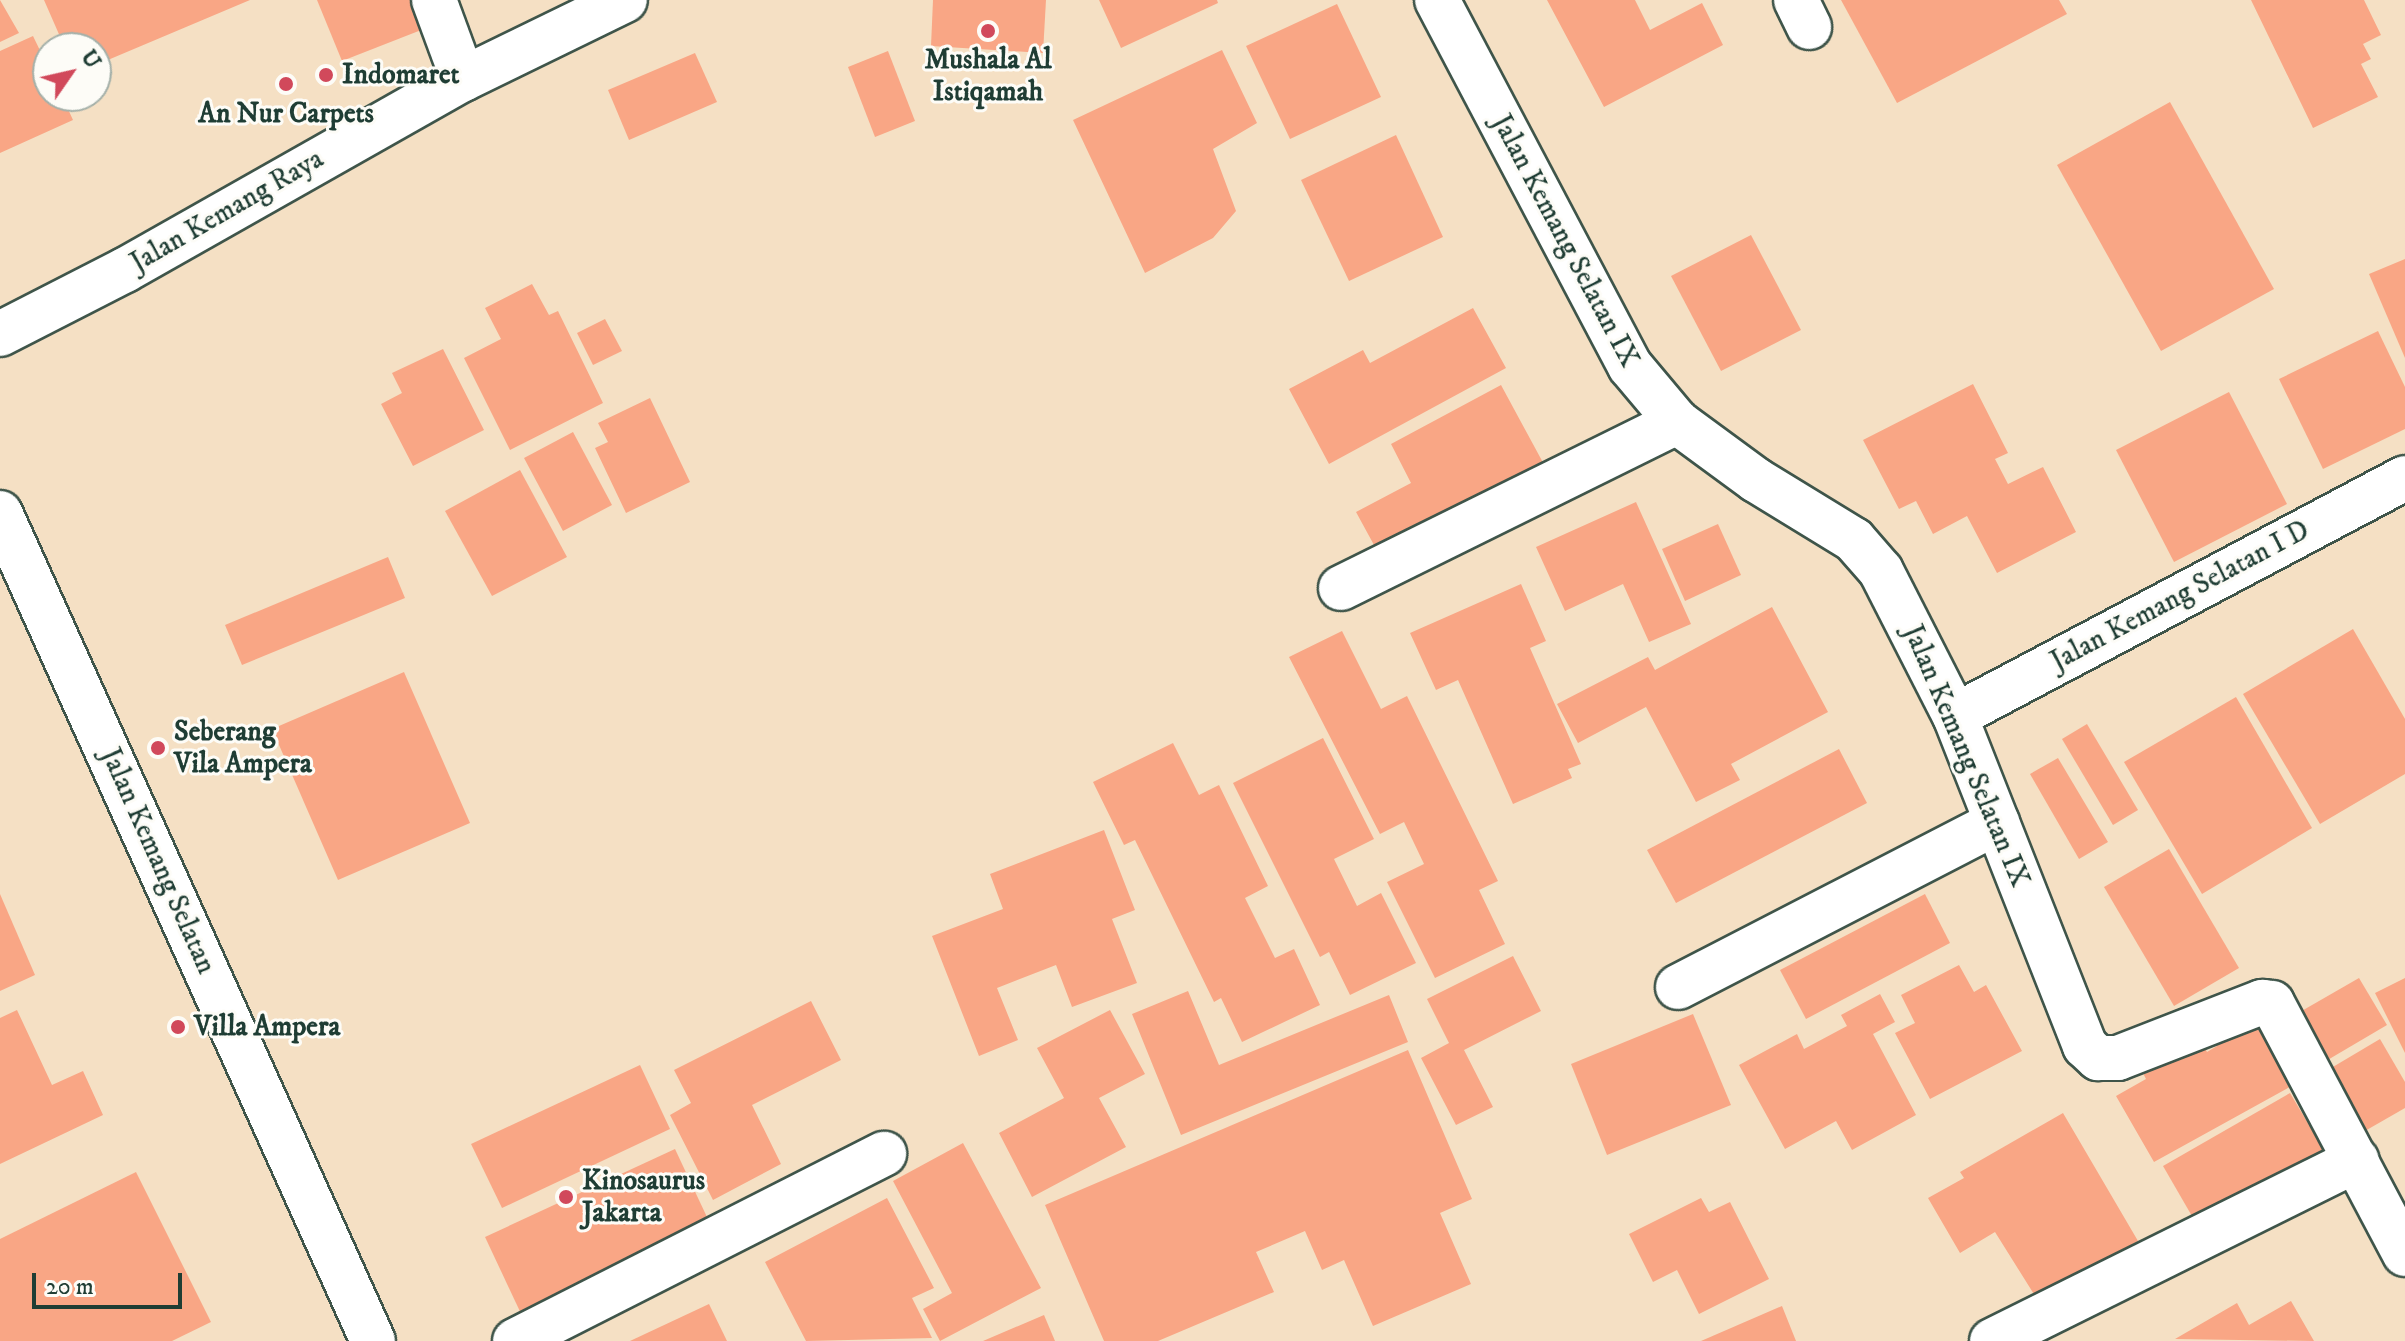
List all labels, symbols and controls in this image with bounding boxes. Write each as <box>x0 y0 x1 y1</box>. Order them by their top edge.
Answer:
marker: Mushala Al Istiqamah <box>979 22 997 40</box>
north arrow <box>32 32 112 112</box>
place label: Mushala Al Istiqamah <box>924 43 1052 109</box>
text: U <box>75 45 107 74</box>
place label: Indomaret <box>342 58 460 92</box>
marker: Indomaret <box>317 66 335 84</box>
marker: An Nur Carpets <box>277 75 295 93</box>
place label: An Nur Carpets <box>198 97 374 131</box>
street label: Jalan Kemang Selatan IX <box>1484 109 1646 373</box>
street label: Jalan Kemang Raya <box>125 142 329 280</box>
street label: Jalan Kemang Selatan I D <box>2045 514 2315 678</box>
street label: Jalan Kemang Selatan IX <box>1896 620 2036 892</box>
place label: Seberang Vila Ampera <box>174 715 312 781</box>
marker: Seberang Vila Ampera <box>149 739 167 757</box>
street label: Jalan Kemang Selatan <box>93 743 223 979</box>
place label: Villa Ampera <box>194 1010 340 1044</box>
marker: Villa Ampera <box>169 1018 187 1036</box>
place label: Kinosaurus Jakarta <box>582 1164 705 1230</box>
marker: Kinosaurus Jakarta <box>557 1188 575 1206</box>
scale bar <box>36 1257 186 1307</box>
text: 20 m <box>46 1272 94 1302</box>

